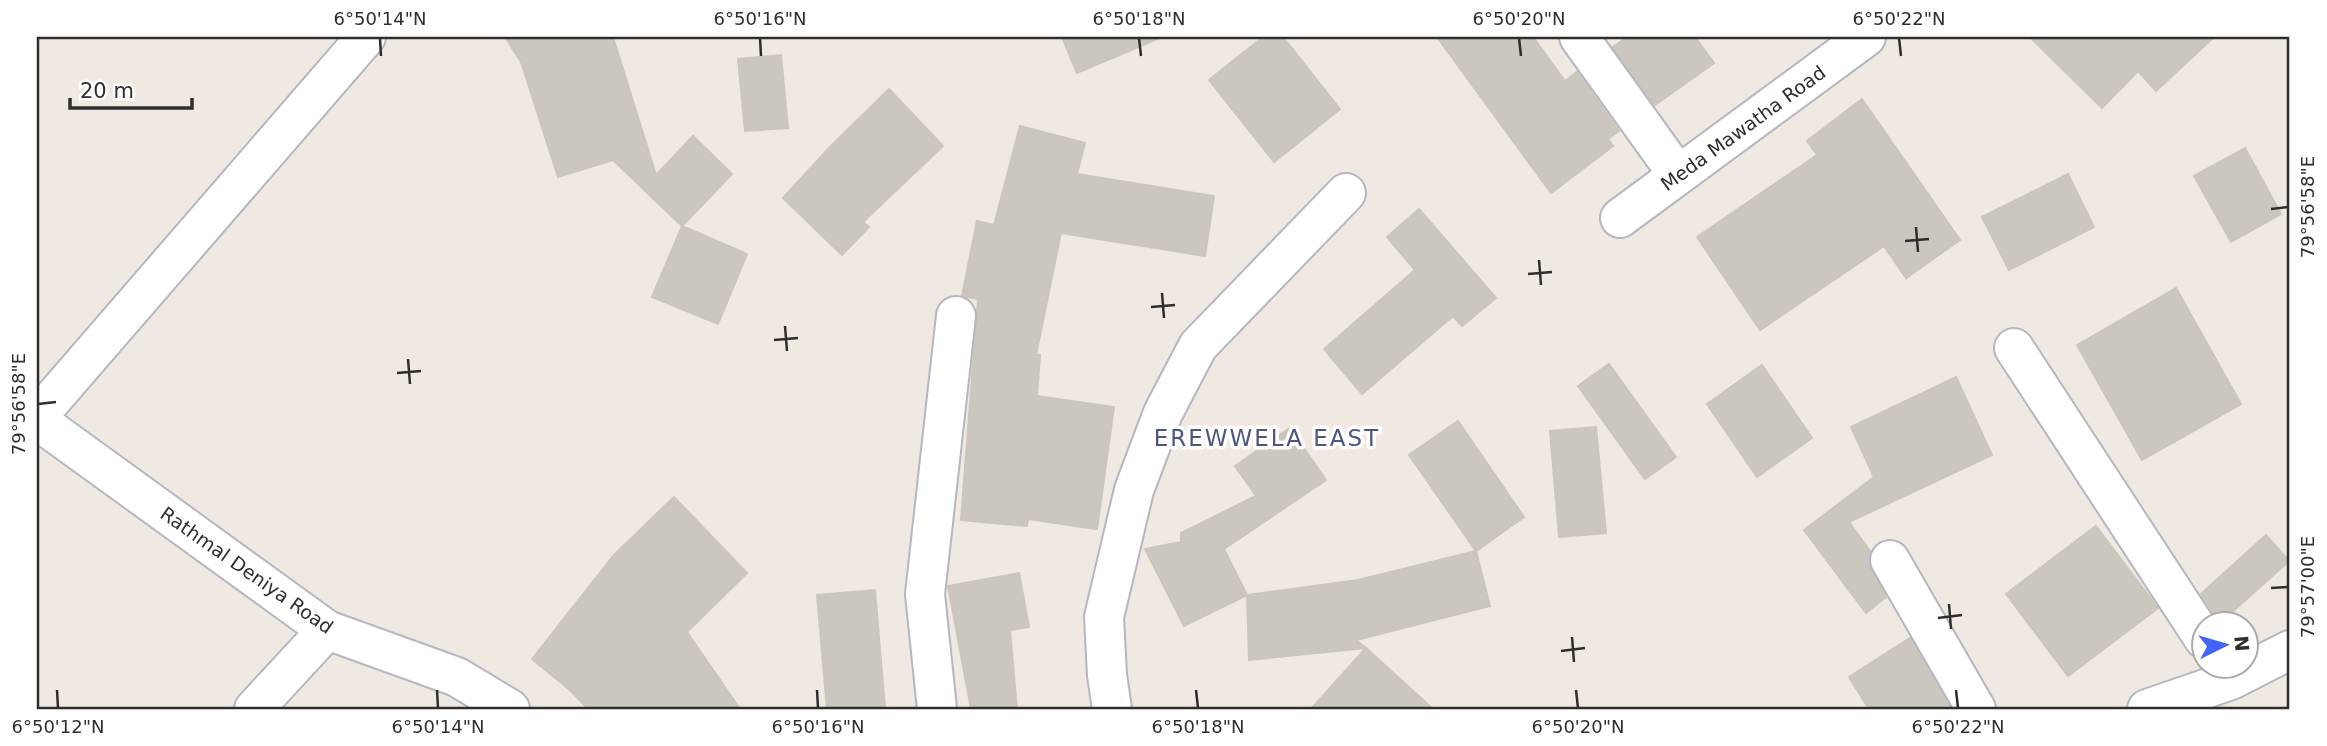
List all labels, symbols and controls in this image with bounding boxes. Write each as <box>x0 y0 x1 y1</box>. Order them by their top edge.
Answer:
text: 6°50'14"N <box>334 8 426 29</box>
text: 6°50'16"N <box>714 8 806 29</box>
text: 6°50'18"N <box>1093 8 1185 29</box>
text: 6°50'20"N <box>1473 8 1565 29</box>
text: 6°50'22"N <box>1853 8 1945 29</box>
street label: Meda Mawatha Road <box>1656 61 1830 195</box>
scale bar <box>70 66 192 110</box>
text: 20 m <box>80 79 134 103</box>
text: 79°56'58"E <box>2297 156 2318 258</box>
text: 79°56'58"E <box>8 353 29 455</box>
district label: EREWWELA EAST <box>1154 425 1380 451</box>
street label: Rathmal Deniya Road <box>156 502 338 638</box>
text: 79°57'00"E <box>2297 536 2318 638</box>
north arrow <box>2190 610 2260 680</box>
text: N <box>2230 635 2254 652</box>
text: 6°50'12"N <box>12 716 104 737</box>
text: 6°50'14"N <box>392 716 484 737</box>
text: 6°50'16"N <box>772 716 864 737</box>
text: 6°50'18"N <box>1152 716 1244 737</box>
text: 6°50'20"N <box>1532 716 1624 737</box>
text: 6°50'22"N <box>1912 716 2004 737</box>

